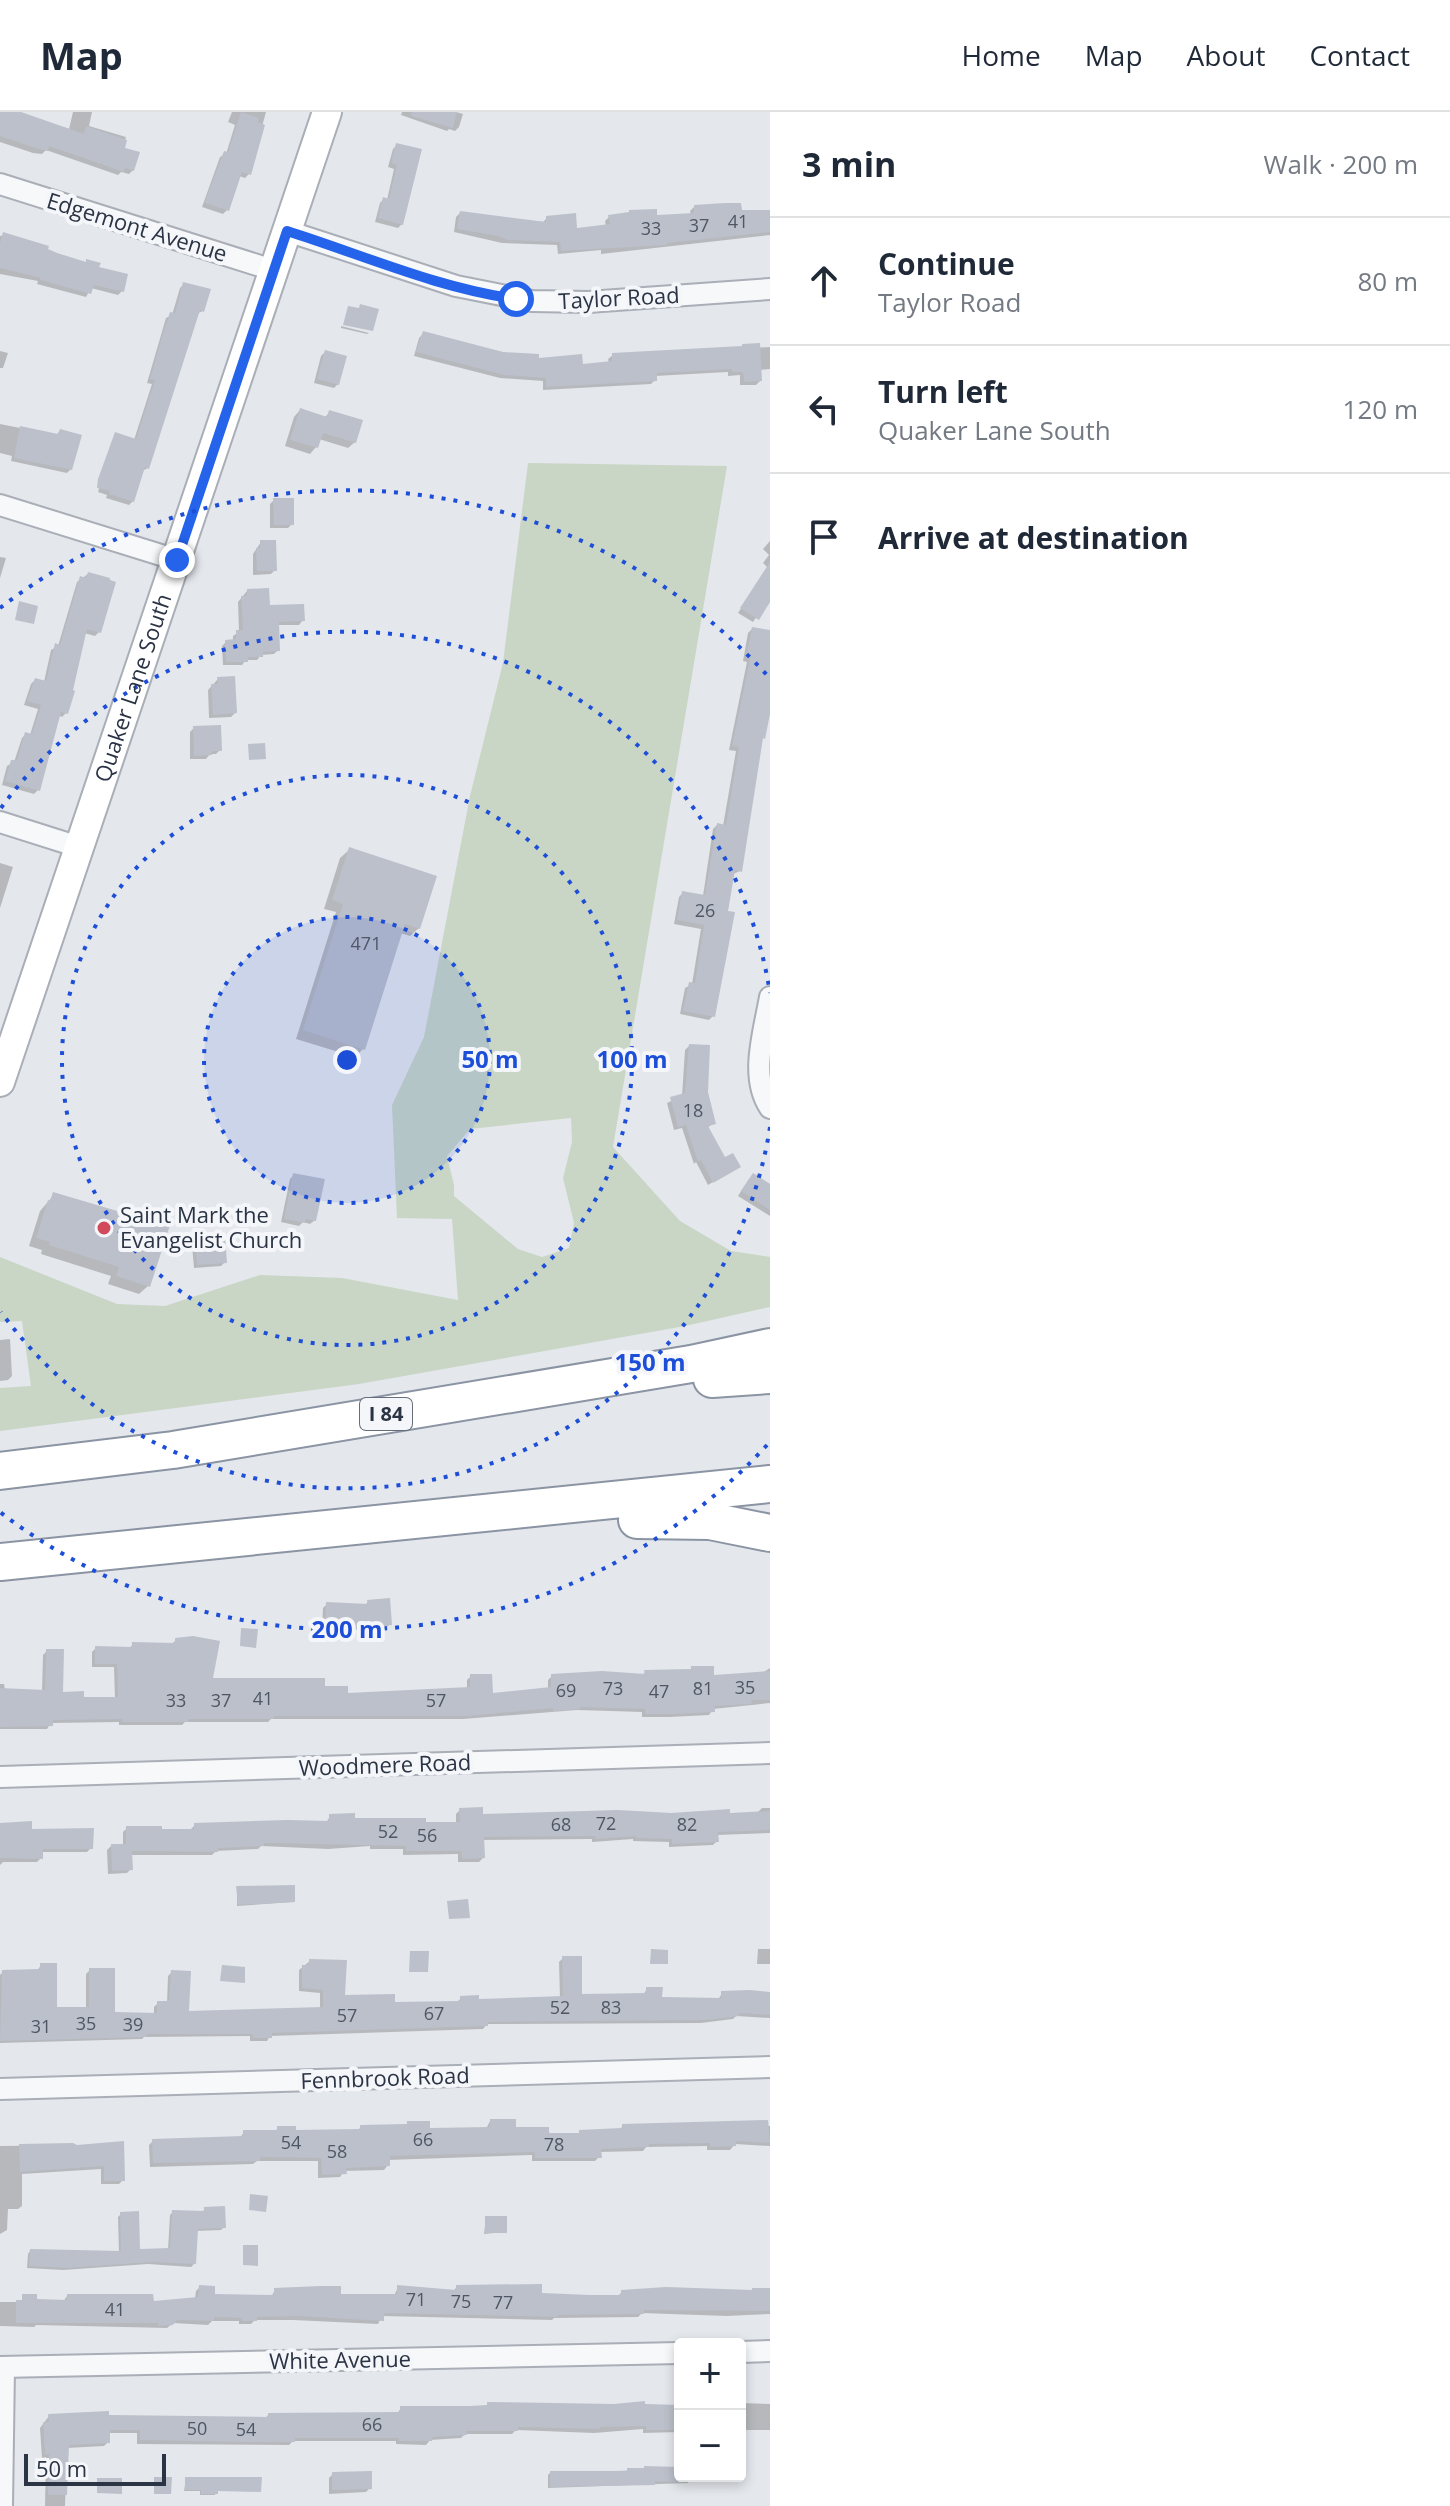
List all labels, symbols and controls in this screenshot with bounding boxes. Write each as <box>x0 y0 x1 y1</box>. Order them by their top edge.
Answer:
text: Map <box>40 29 123 81</box>
text: Home <box>962 36 1041 74</box>
text: Map <box>1085 36 1143 74</box>
text: About <box>1187 36 1265 74</box>
text: Contact <box>1309 36 1410 74</box>
text: 3 min <box>802 141 896 187</box>
text: Walk · 200 m <box>1264 146 1418 182</box>
street label: Edgemont Avenue <box>43 184 231 268</box>
house number: 41 <box>728 209 748 233</box>
house number: 37 <box>689 213 709 237</box>
house number: 33 <box>641 216 661 240</box>
text: Continue <box>878 243 1015 284</box>
icon: ahead <box>802 259 846 303</box>
text: 80 m <box>1357 263 1418 299</box>
street label: Taylor Road <box>558 279 680 315</box>
route start <box>498 281 534 317</box>
text: Taylor Road <box>878 284 1021 320</box>
text: Turn left <box>878 371 1008 412</box>
icon: left <box>802 387 846 431</box>
text: 120 m <box>1343 391 1418 427</box>
text: Quaker Lane South <box>878 412 1111 448</box>
icon: arrive <box>802 515 846 559</box>
text: Arrive at destination <box>878 517 1189 558</box>
route end <box>159 542 195 578</box>
street label: Quaker Lane South <box>86 589 178 786</box>
house number: 26 <box>695 898 715 922</box>
house number: 471 <box>351 931 381 955</box>
text: 50 m <box>461 1042 519 1075</box>
text: 100 m <box>597 1042 667 1075</box>
centre of rings <box>333 1046 361 1074</box>
house number: 18 <box>683 1098 703 1122</box>
place label: Saint Mark the Evangelist Church <box>120 1199 302 1254</box>
marker: Saint Mark the Evangelist Church <box>95 1219 113 1237</box>
text: 150 m <box>615 1345 685 1378</box>
road number: I 84 <box>360 1398 412 1430</box>
text: 200 m <box>312 1612 382 1645</box>
house number: 35 <box>735 1675 755 1699</box>
house number: 73 <box>603 1676 623 1700</box>
house number: 81 <box>693 1676 713 1700</box>
house number: 69 <box>556 1678 576 1702</box>
house number: 47 <box>649 1679 669 1703</box>
house number: 41 <box>253 1686 273 1710</box>
house number: 33 <box>166 1688 186 1712</box>
house number: 37 <box>211 1688 231 1712</box>
house number: 57 <box>426 1688 446 1712</box>
street label: Woodmere Road <box>298 1746 472 1782</box>
house number: 72 <box>596 1811 616 1835</box>
house number: 68 <box>551 1812 571 1836</box>
house number: 82 <box>677 1812 697 1836</box>
house number: 52 <box>378 1819 398 1843</box>
house number: 56 <box>417 1823 437 1847</box>
house number: 52 <box>550 1995 570 2019</box>
house number: 83 <box>601 1995 621 2019</box>
house number: 67 <box>424 2001 444 2025</box>
house number: 57 <box>337 2003 357 2027</box>
house number: 35 <box>76 2011 96 2035</box>
house number: 39 <box>123 2012 143 2036</box>
house number: 31 <box>31 2014 51 2038</box>
street label: Fennbrook Road <box>300 2059 470 2095</box>
house number: 66 <box>413 2127 433 2151</box>
house number: 54 <box>281 2130 301 2154</box>
house number: 78 <box>544 2132 564 2156</box>
house number: 58 <box>327 2139 347 2163</box>
house number: 71 <box>406 2287 426 2311</box>
house number: 75 <box>451 2289 471 2313</box>
house number: 77 <box>493 2290 513 2314</box>
house number: 41 <box>105 2297 125 2321</box>
map controls <box>674 2338 746 2482</box>
button: + <box>674 2338 746 2410</box>
street label: White Avenue <box>269 2343 411 2375</box>
button: − <box>674 2410 746 2482</box>
house number: 66 <box>362 2412 382 2436</box>
house number: 50 <box>187 2416 207 2440</box>
house number: 54 <box>236 2417 256 2441</box>
scale bar <box>24 2450 166 2486</box>
text: 50 m <box>36 2453 87 2483</box>

